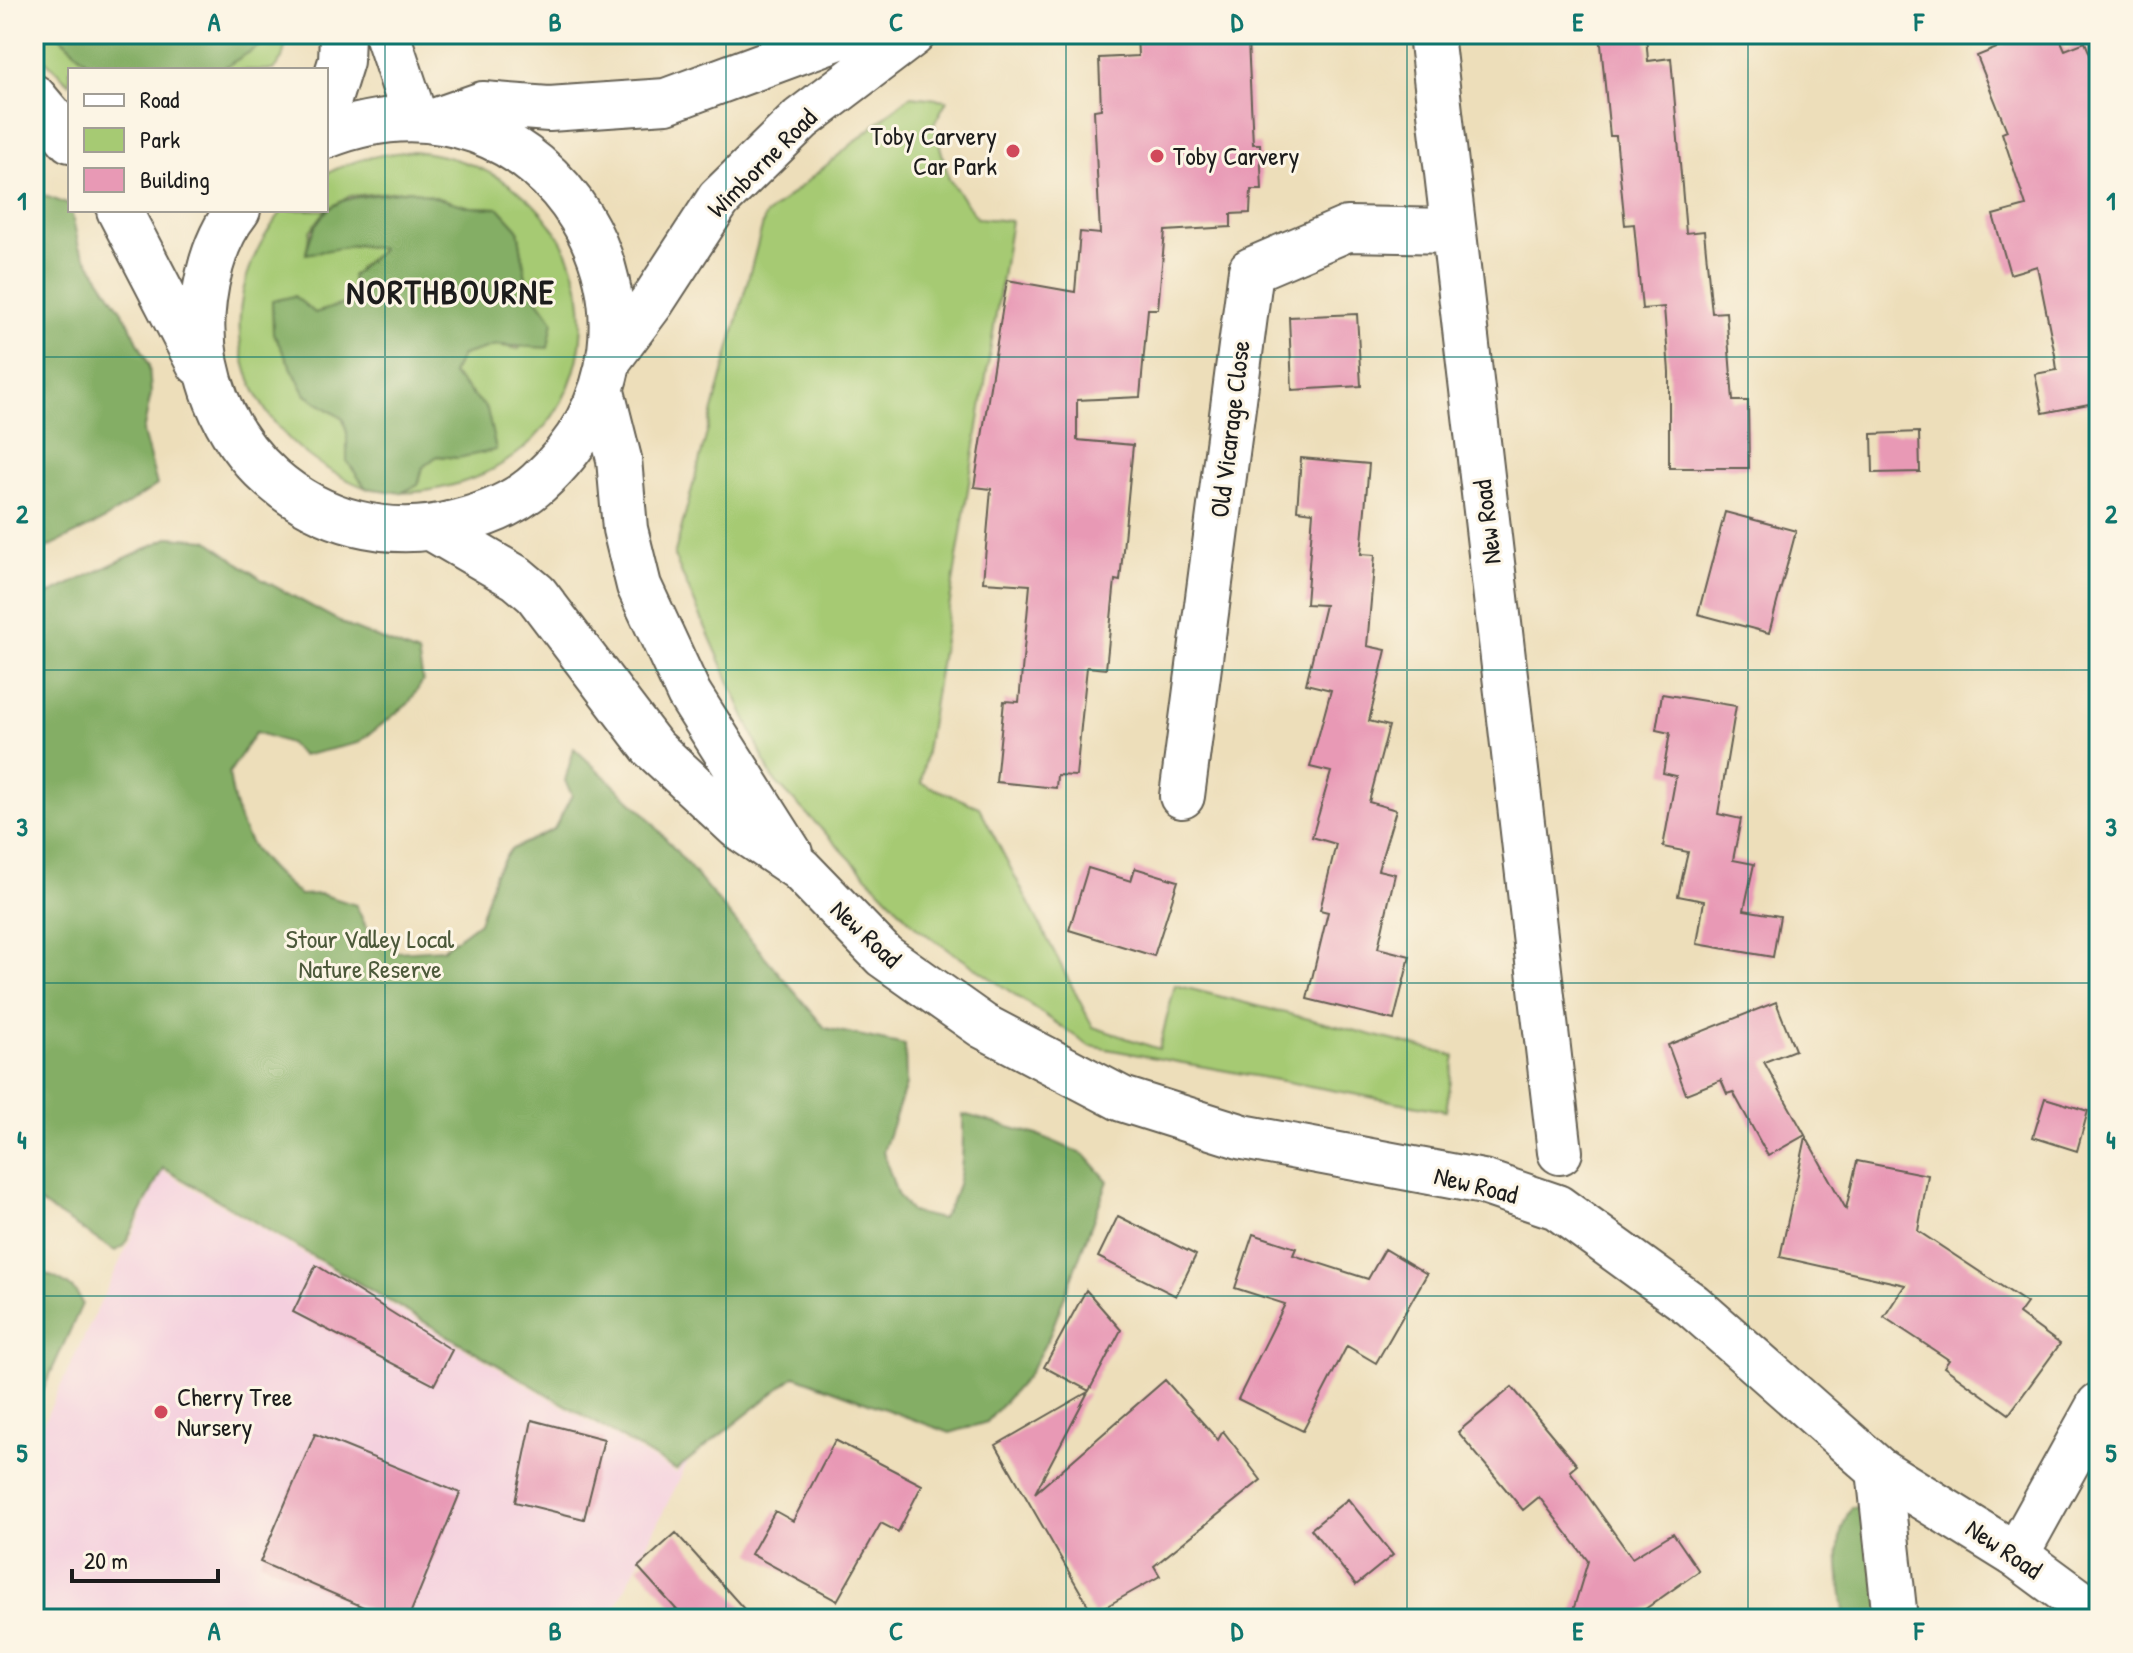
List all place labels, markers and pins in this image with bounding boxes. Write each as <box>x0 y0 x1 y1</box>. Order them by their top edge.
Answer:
place label: Toby Carvery Car Park <box>870 118 997 183</box>
place label: Toby Carvery <box>1173 138 1300 173</box>
marker: Toby Carvery Car Park <box>1004 142 1022 160</box>
marker: Toby Carvery <box>1148 147 1166 165</box>
place label: Cherry Tree Nursery <box>177 1379 292 1444</box>
marker: Cherry Tree Nursery <box>152 1403 170 1421</box>

